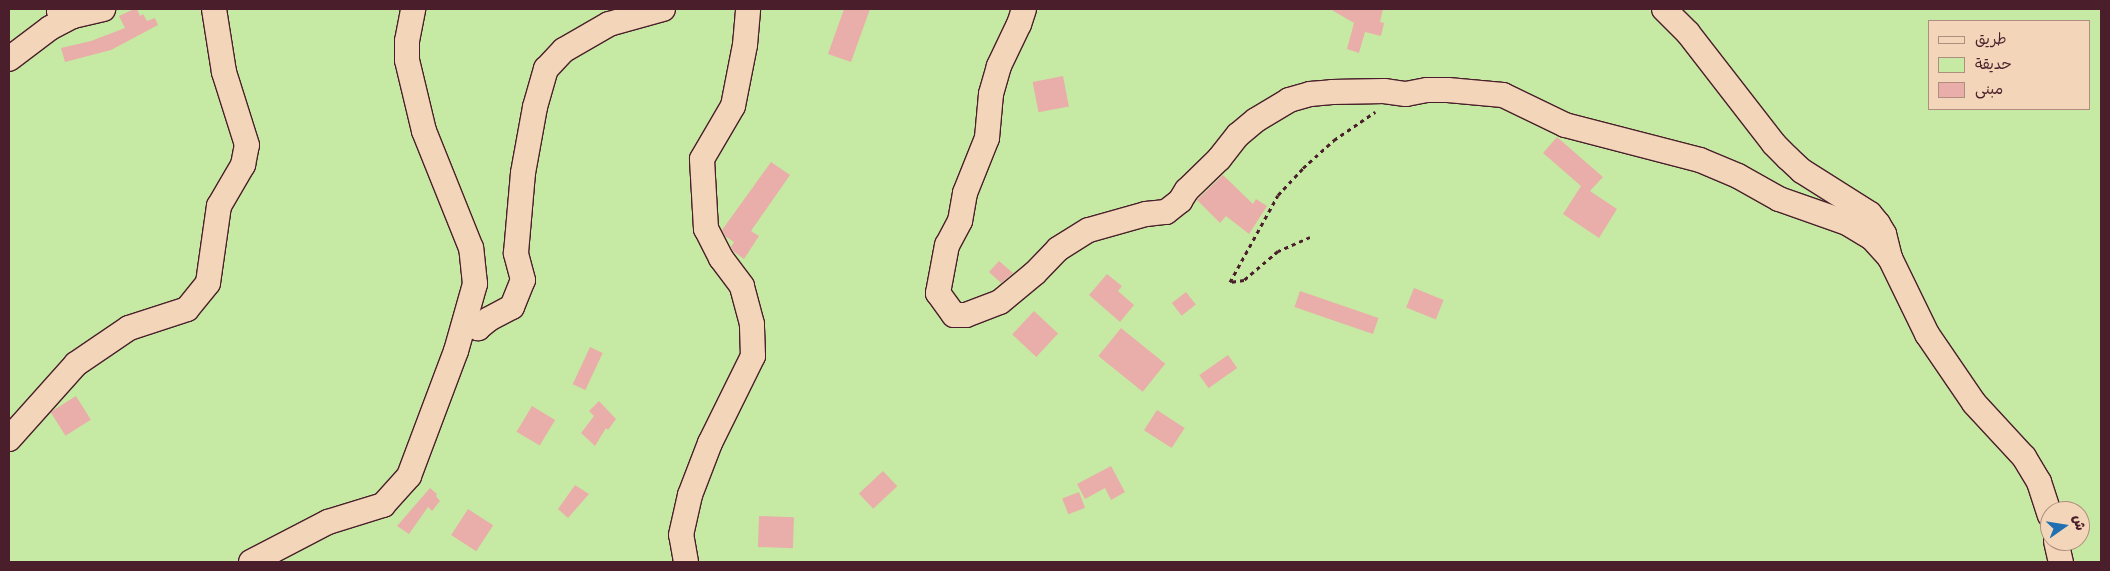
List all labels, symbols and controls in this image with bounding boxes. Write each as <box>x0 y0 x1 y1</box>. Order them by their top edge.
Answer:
legend <box>1928 20 2090 110</box>
text: طريق <box>1975 28 2007 52</box>
text: حديقة <box>1975 53 2012 77</box>
text: مبنى <box>1975 78 2003 102</box>
north arrow <box>2040 501 2090 551</box>
text: ش <box>2066 513 2091 533</box>

